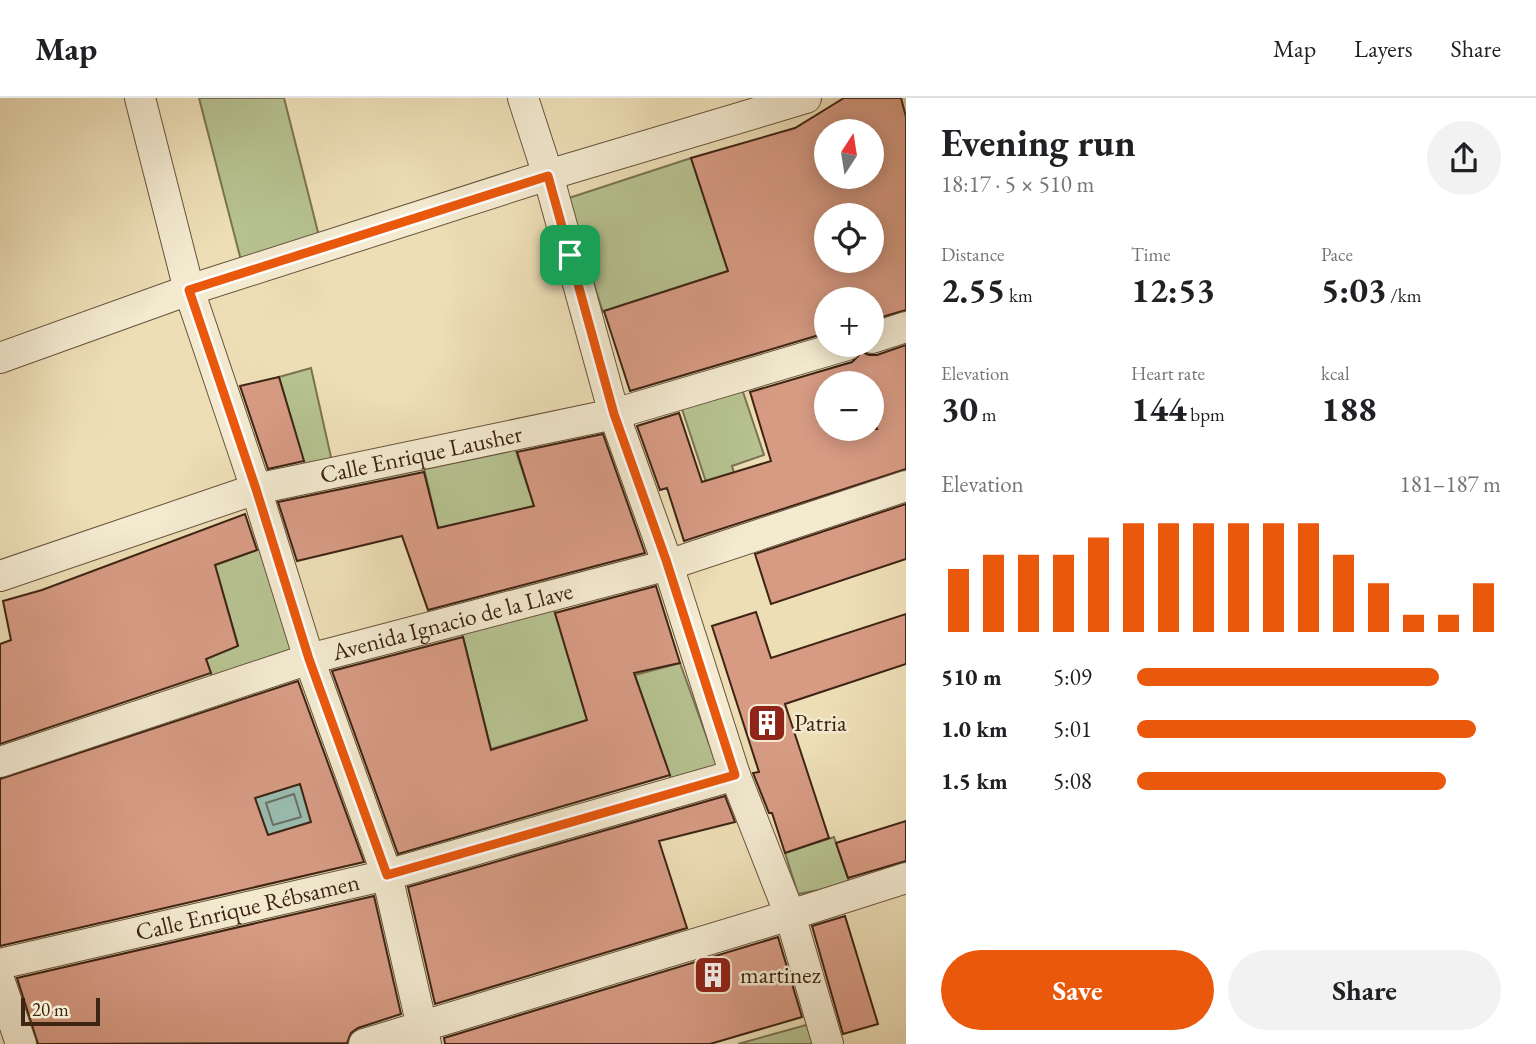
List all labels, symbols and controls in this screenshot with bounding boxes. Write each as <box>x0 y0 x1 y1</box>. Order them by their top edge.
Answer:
text: Map <box>35 27 97 70</box>
text: Map <box>1273 33 1316 64</box>
text: Layers <box>1354 33 1413 64</box>
text: Share <box>1451 33 1501 64</box>
text: Evening run <box>941 118 1136 167</box>
north arrow <box>814 119 884 189</box>
map controls <box>814 119 884 441</box>
button: share <box>1427 121 1501 195</box>
text: 18:17 · 5 × 510 m <box>941 169 1094 199</box>
button: locate <box>814 203 884 273</box>
pin <box>540 225 600 285</box>
icon: arrive <box>551 236 589 274</box>
text: Distance <box>941 242 1004 267</box>
text: Time <box>1131 242 1171 267</box>
text: Pace <box>1321 242 1353 267</box>
text: 2.55 <box>941 267 1005 312</box>
text: 12:53 <box>1131 267 1215 312</box>
text: 5:03 <box>1321 267 1386 312</box>
text: km <box>1005 283 1033 308</box>
text: /km <box>1386 283 1422 308</box>
button: + <box>814 287 884 357</box>
text: Elevation <box>941 361 1009 386</box>
text: Heart rate <box>1131 361 1205 386</box>
text: kcal <box>1321 361 1350 386</box>
button: − <box>814 371 884 441</box>
text: 30 <box>941 386 978 431</box>
text: 144 <box>1131 386 1187 431</box>
text: 188 <box>1321 386 1377 431</box>
text: m <box>978 402 997 427</box>
text: bpm <box>1187 402 1225 427</box>
street label: Calle Enrique Lausher <box>317 418 525 490</box>
text: Elevation <box>941 469 1024 499</box>
text: 181–187 m <box>1400 469 1501 499</box>
street label: Avenida Ignacio de la Llave <box>328 575 576 668</box>
text: 510 m <box>941 662 1002 692</box>
text: 5:09 <box>1053 662 1092 692</box>
building icon: Patria <box>746 702 788 744</box>
place label: Patria <box>794 707 847 738</box>
text: 1.0 km <box>941 714 1008 744</box>
text: 5:01 <box>1053 714 1092 744</box>
text: 1.5 km <box>941 766 1008 796</box>
text: 5:08 <box>1053 766 1092 796</box>
street label: Calle Enrique Rébsamen <box>132 866 363 947</box>
button: Save <box>941 950 1214 1030</box>
button: Share <box>1228 950 1501 1030</box>
building icon: martinez <box>692 954 734 996</box>
place label: martinez <box>740 959 821 990</box>
scale bar <box>21 995 100 1027</box>
text: 20 m <box>32 997 69 1022</box>

